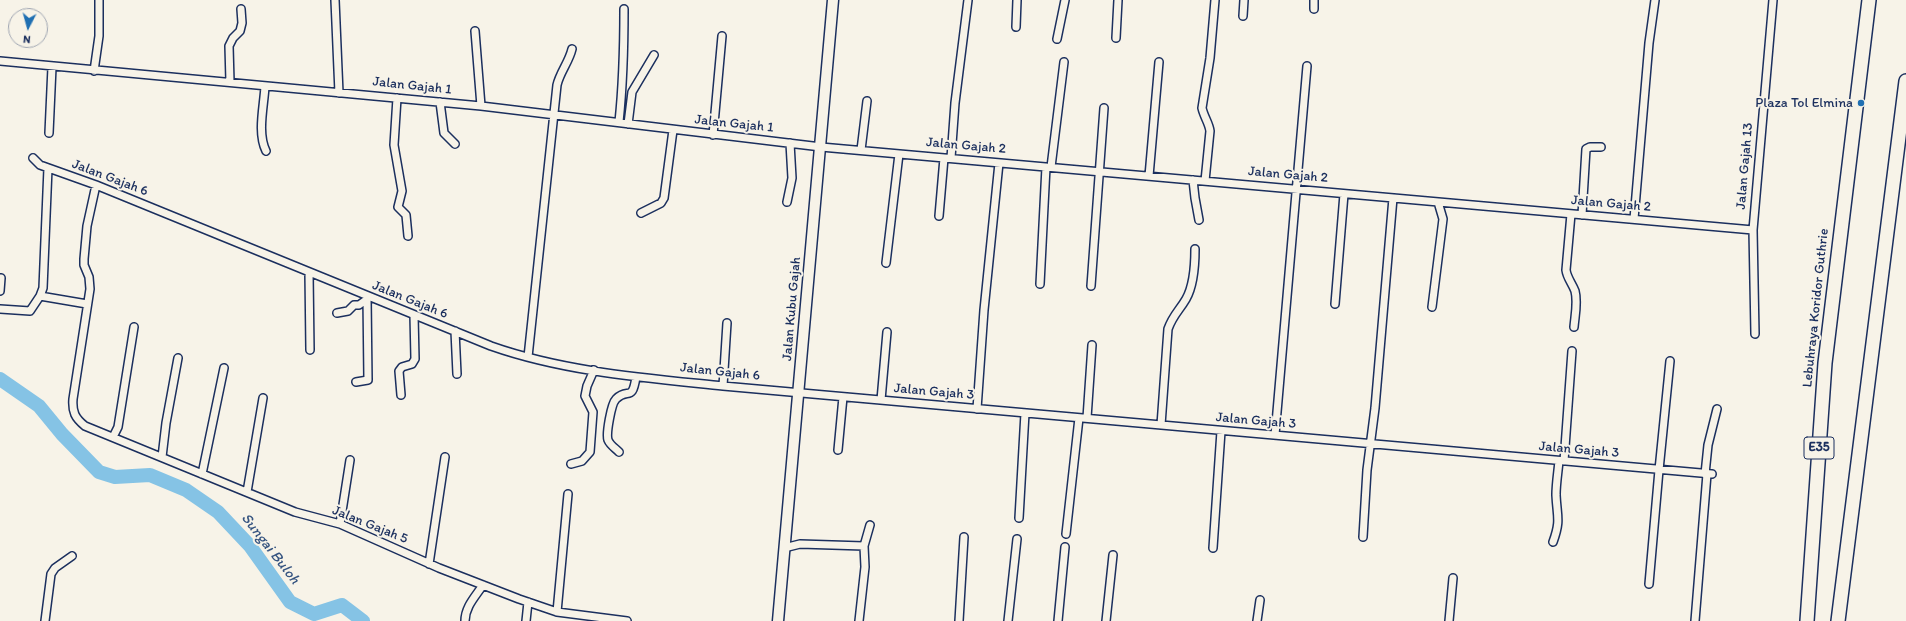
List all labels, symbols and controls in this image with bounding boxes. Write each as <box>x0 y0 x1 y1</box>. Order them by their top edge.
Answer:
north arrow <box>8 8 48 48</box>
text: N <box>22 33 31 46</box>
street label: Jalan Gajah 1 <box>372 73 452 99</box>
place label: Plaza Tol Elmina <box>1755 95 1853 111</box>
marker: Plaza Tol Elmina <box>1856 98 1866 108</box>
street label: Jalan Gajah 1 <box>694 111 774 137</box>
street label: Jalan Gajah 13 <box>1733 122 1757 210</box>
street label: Jalan Gajah 2 <box>925 134 1007 158</box>
street label: Jalan Gajah 6 <box>70 156 150 200</box>
street label: Jalan Gajah 2 <box>1247 163 1329 187</box>
street label: Jalan Gajah 2 <box>1570 192 1652 216</box>
street label: Lebuhraya Koridor Guthrie <box>1799 228 1833 388</box>
street label: Jalan Kubu Gajah <box>779 256 805 362</box>
street label: Jalan Gajah 6 <box>370 277 450 323</box>
street label: Jalan Gajah 6 <box>679 359 761 385</box>
street label: Jalan Gajah 3 <box>893 380 975 404</box>
street label: Jalan Gajah 3 <box>1215 409 1297 433</box>
road number: E35 <box>1804 437 1834 459</box>
street label: Jalan Gajah 3 <box>1538 438 1620 462</box>
street label: Jalan Gajah 5 <box>330 502 410 548</box>
water label: Sungai Buloh <box>237 510 303 588</box>

